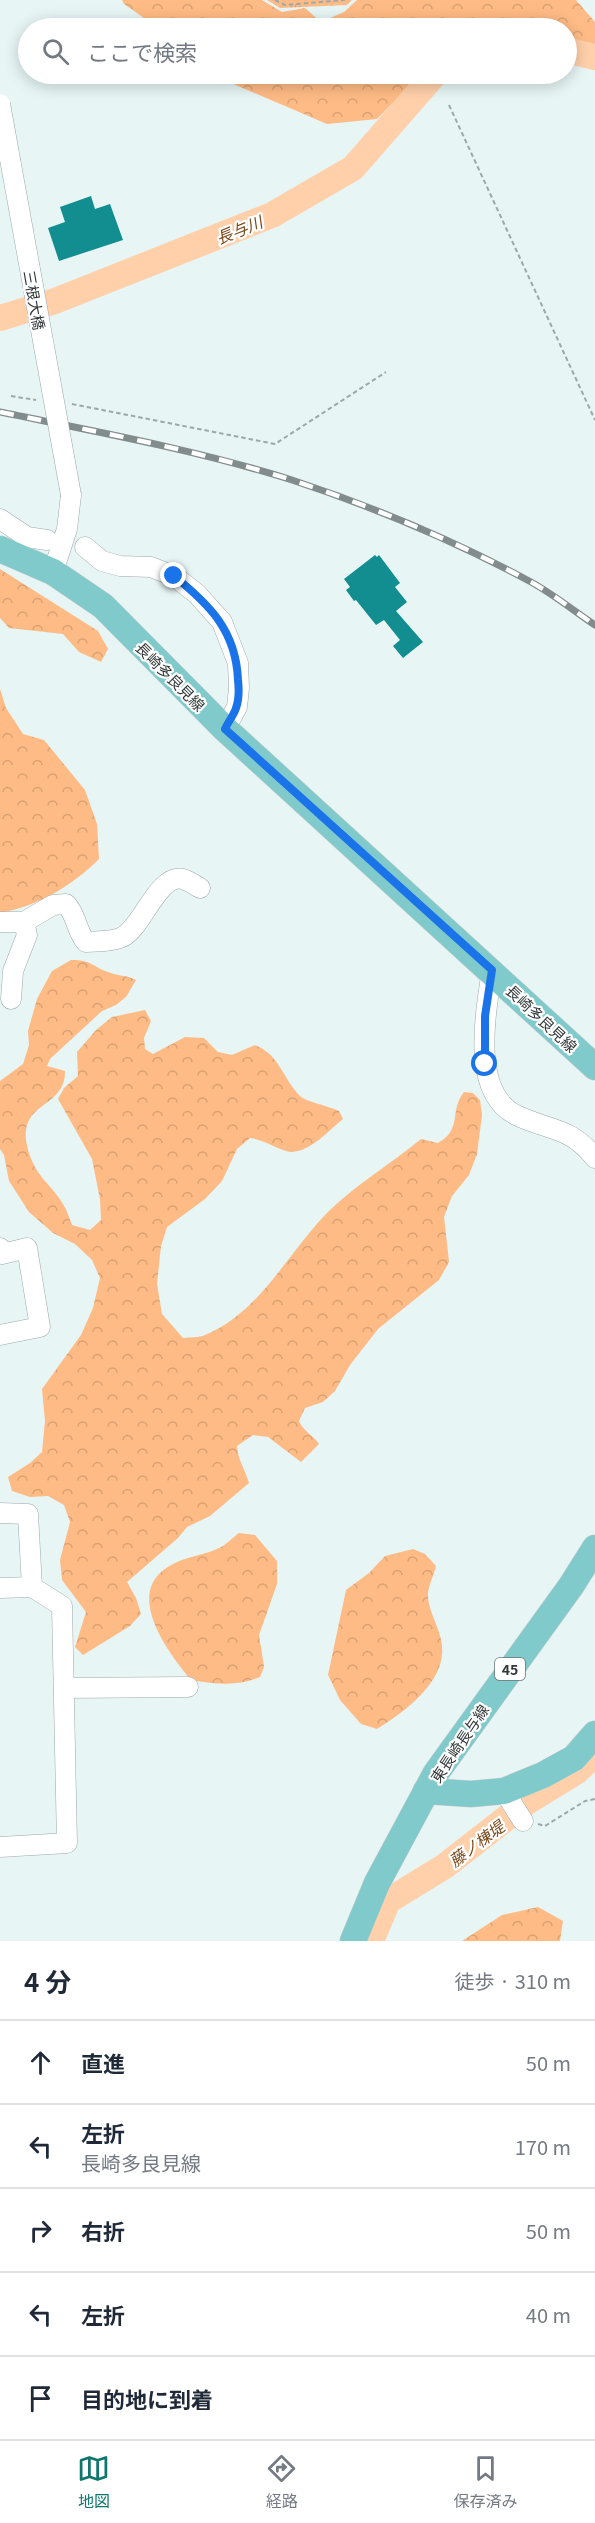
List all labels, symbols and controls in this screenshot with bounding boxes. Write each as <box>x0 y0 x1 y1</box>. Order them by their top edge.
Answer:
search box <box>18 18 577 84</box>
icon: search <box>39 35 72 68</box>
text: ここで検索 <box>87 35 197 67</box>
water label: 長与川 <box>212 208 268 249</box>
street label: 三根大橋 <box>19 269 51 331</box>
route end <box>160 562 186 588</box>
street label: 長崎多良見線 <box>132 637 210 715</box>
street label: 長崎多良見線 <box>502 980 582 1056</box>
route start <box>471 1050 497 1076</box>
road number: 45 <box>495 1658 525 1680</box>
street label: 東長崎長与線 <box>425 1700 493 1786</box>
water label: 藤ノ棟堤 <box>443 1813 510 1872</box>
text: 4 分 <box>24 1962 71 1999</box>
text: 徒歩 · 310 m <box>455 1966 571 1995</box>
icon: ahead <box>24 2046 57 2079</box>
text: 直進 <box>81 2046 125 2078</box>
text: 50 m <box>526 2048 571 2077</box>
text: 左折 <box>81 2116 125 2148</box>
icon: left <box>24 2130 57 2163</box>
text: 170 m <box>515 2132 571 2161</box>
text: 長崎多良見線 <box>81 2148 201 2177</box>
icon: right <box>24 2214 57 2247</box>
text: 右折 <box>81 2214 125 2246</box>
text: 50 m <box>526 2216 571 2245</box>
icon: left <box>24 2298 57 2331</box>
text: 左折 <box>81 2298 125 2330</box>
text: 40 m <box>526 2300 571 2329</box>
icon: arrive <box>24 2382 57 2415</box>
text: 目的地に到着 <box>81 2382 213 2414</box>
tab: 地図 <box>77 2452 110 2512</box>
tab: 経路 <box>265 2452 298 2512</box>
tab: 保存済み <box>453 2452 517 2512</box>

